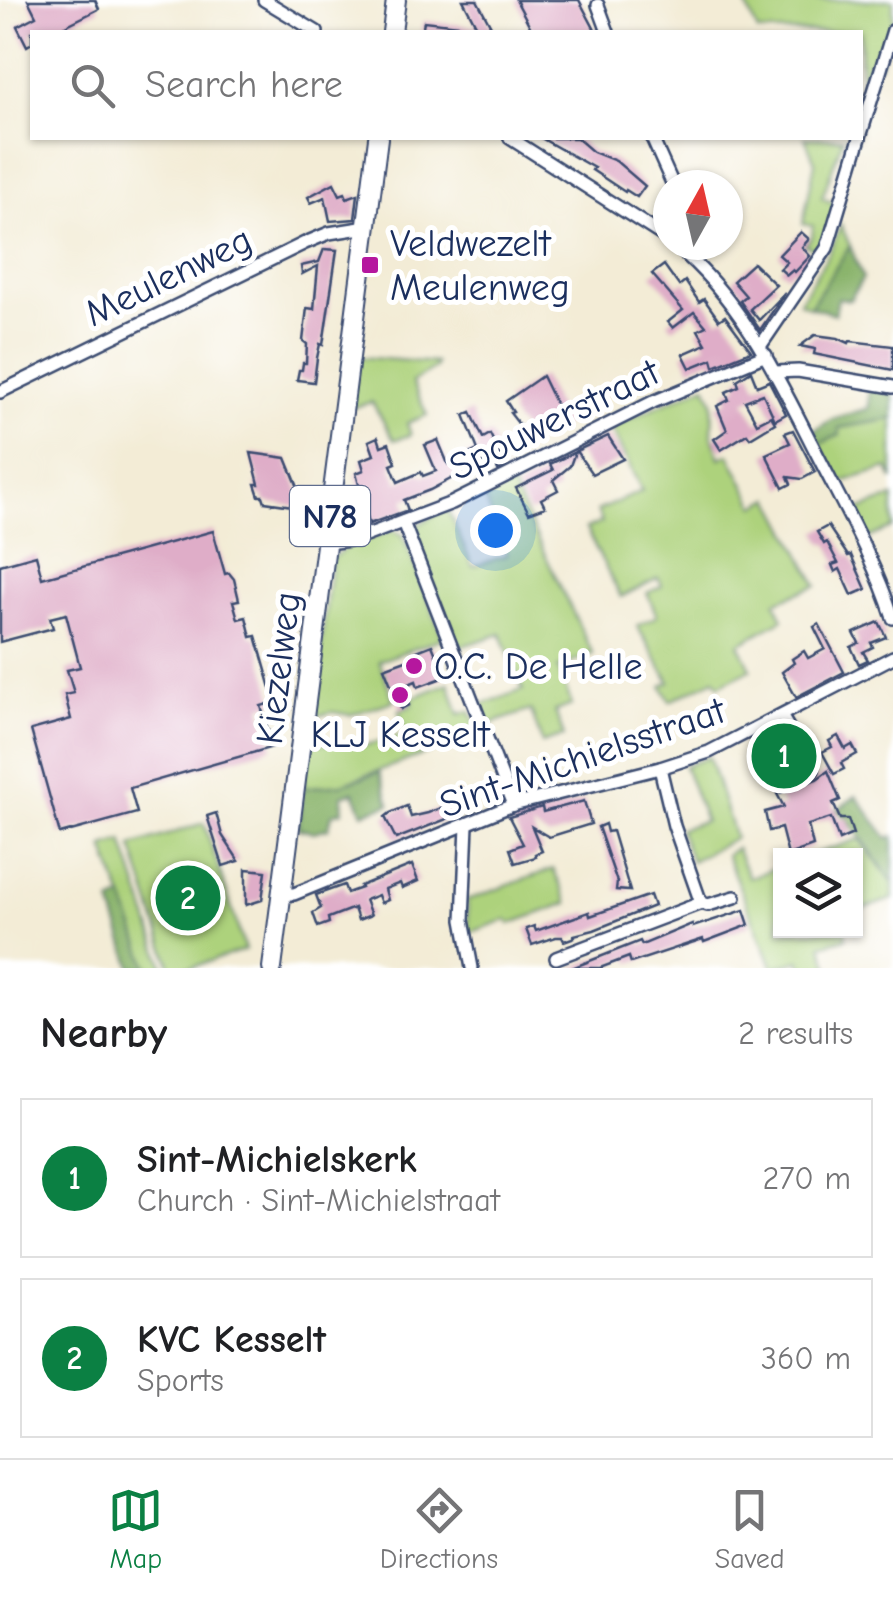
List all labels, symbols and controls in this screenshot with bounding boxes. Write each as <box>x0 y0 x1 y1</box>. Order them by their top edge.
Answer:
search box <box>30 30 863 140</box>
icon: search <box>65 58 120 113</box>
text: Search here <box>145 63 343 107</box>
north arrow <box>653 170 743 260</box>
street label: Meulenweg <box>78 218 259 336</box>
place label: Veldwezelt Meulenweg <box>390 222 570 310</box>
marker: Veldwezelt Meulenweg <box>359 254 381 276</box>
street label: Spouwerstraat <box>442 350 668 490</box>
road number: N78 <box>290 486 370 546</box>
your location <box>470 505 521 556</box>
street label: Kiezelweg <box>248 589 310 747</box>
place label: O.C. De Helle <box>434 645 642 689</box>
marker: O.C. De Helle <box>403 655 425 677</box>
marker: KLJ Kesselt <box>389 684 411 706</box>
street label: Sint-Michielsstraat <box>434 688 732 827</box>
place label: KLJ Kesselt <box>310 713 491 757</box>
pin: 1 <box>752 718 816 794</box>
map controls <box>773 848 863 938</box>
button: layers <box>773 848 863 938</box>
pin: 2 <box>156 860 220 936</box>
text: Nearby <box>40 1009 167 1058</box>
text: 2 results <box>738 1015 853 1052</box>
text: Sint-Michielskerk <box>137 1138 417 1182</box>
text: 1 <box>68 1160 81 1197</box>
text: 270 m <box>763 1160 851 1197</box>
text: Church · Sint-Michielstraat <box>137 1182 500 1219</box>
text: KVC Kesselt <box>137 1318 326 1362</box>
text: 2 <box>67 1340 82 1377</box>
text: 360 m <box>761 1340 851 1377</box>
text: Sports <box>137 1362 224 1399</box>
tab: Map <box>108 1483 163 1575</box>
tab: Directions <box>380 1483 498 1575</box>
tab: Saved <box>715 1483 785 1575</box>

